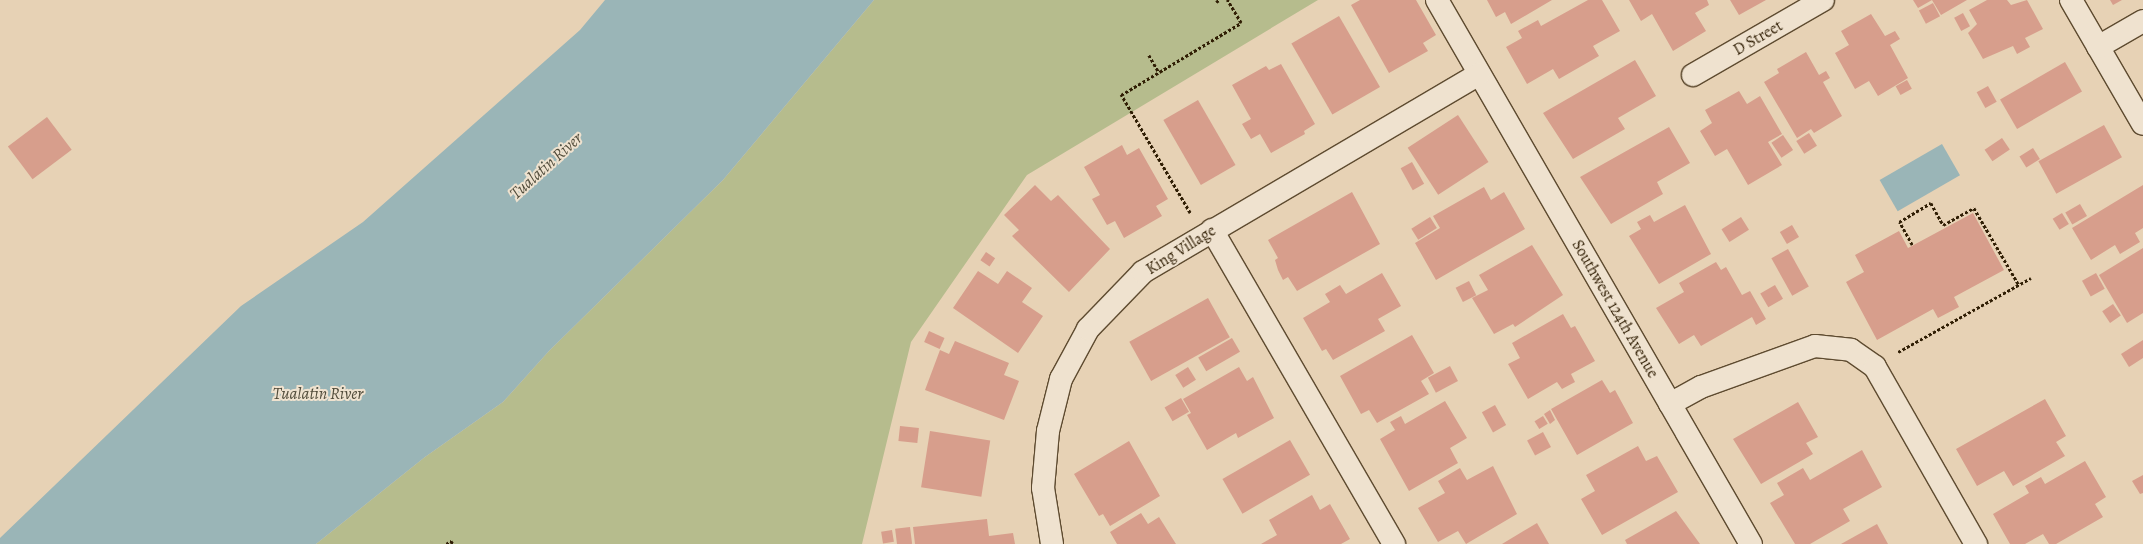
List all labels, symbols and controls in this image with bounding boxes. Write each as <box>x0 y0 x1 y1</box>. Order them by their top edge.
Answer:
street label: D Street <box>1730 16 1786 60</box>
water label: Tualatin River <box>506 128 586 204</box>
street label: King Village <box>1143 221 1219 279</box>
street label: Southwest 124th Avenue <box>1568 237 1662 381</box>
water label: Tualatin River <box>273 384 363 404</box>

